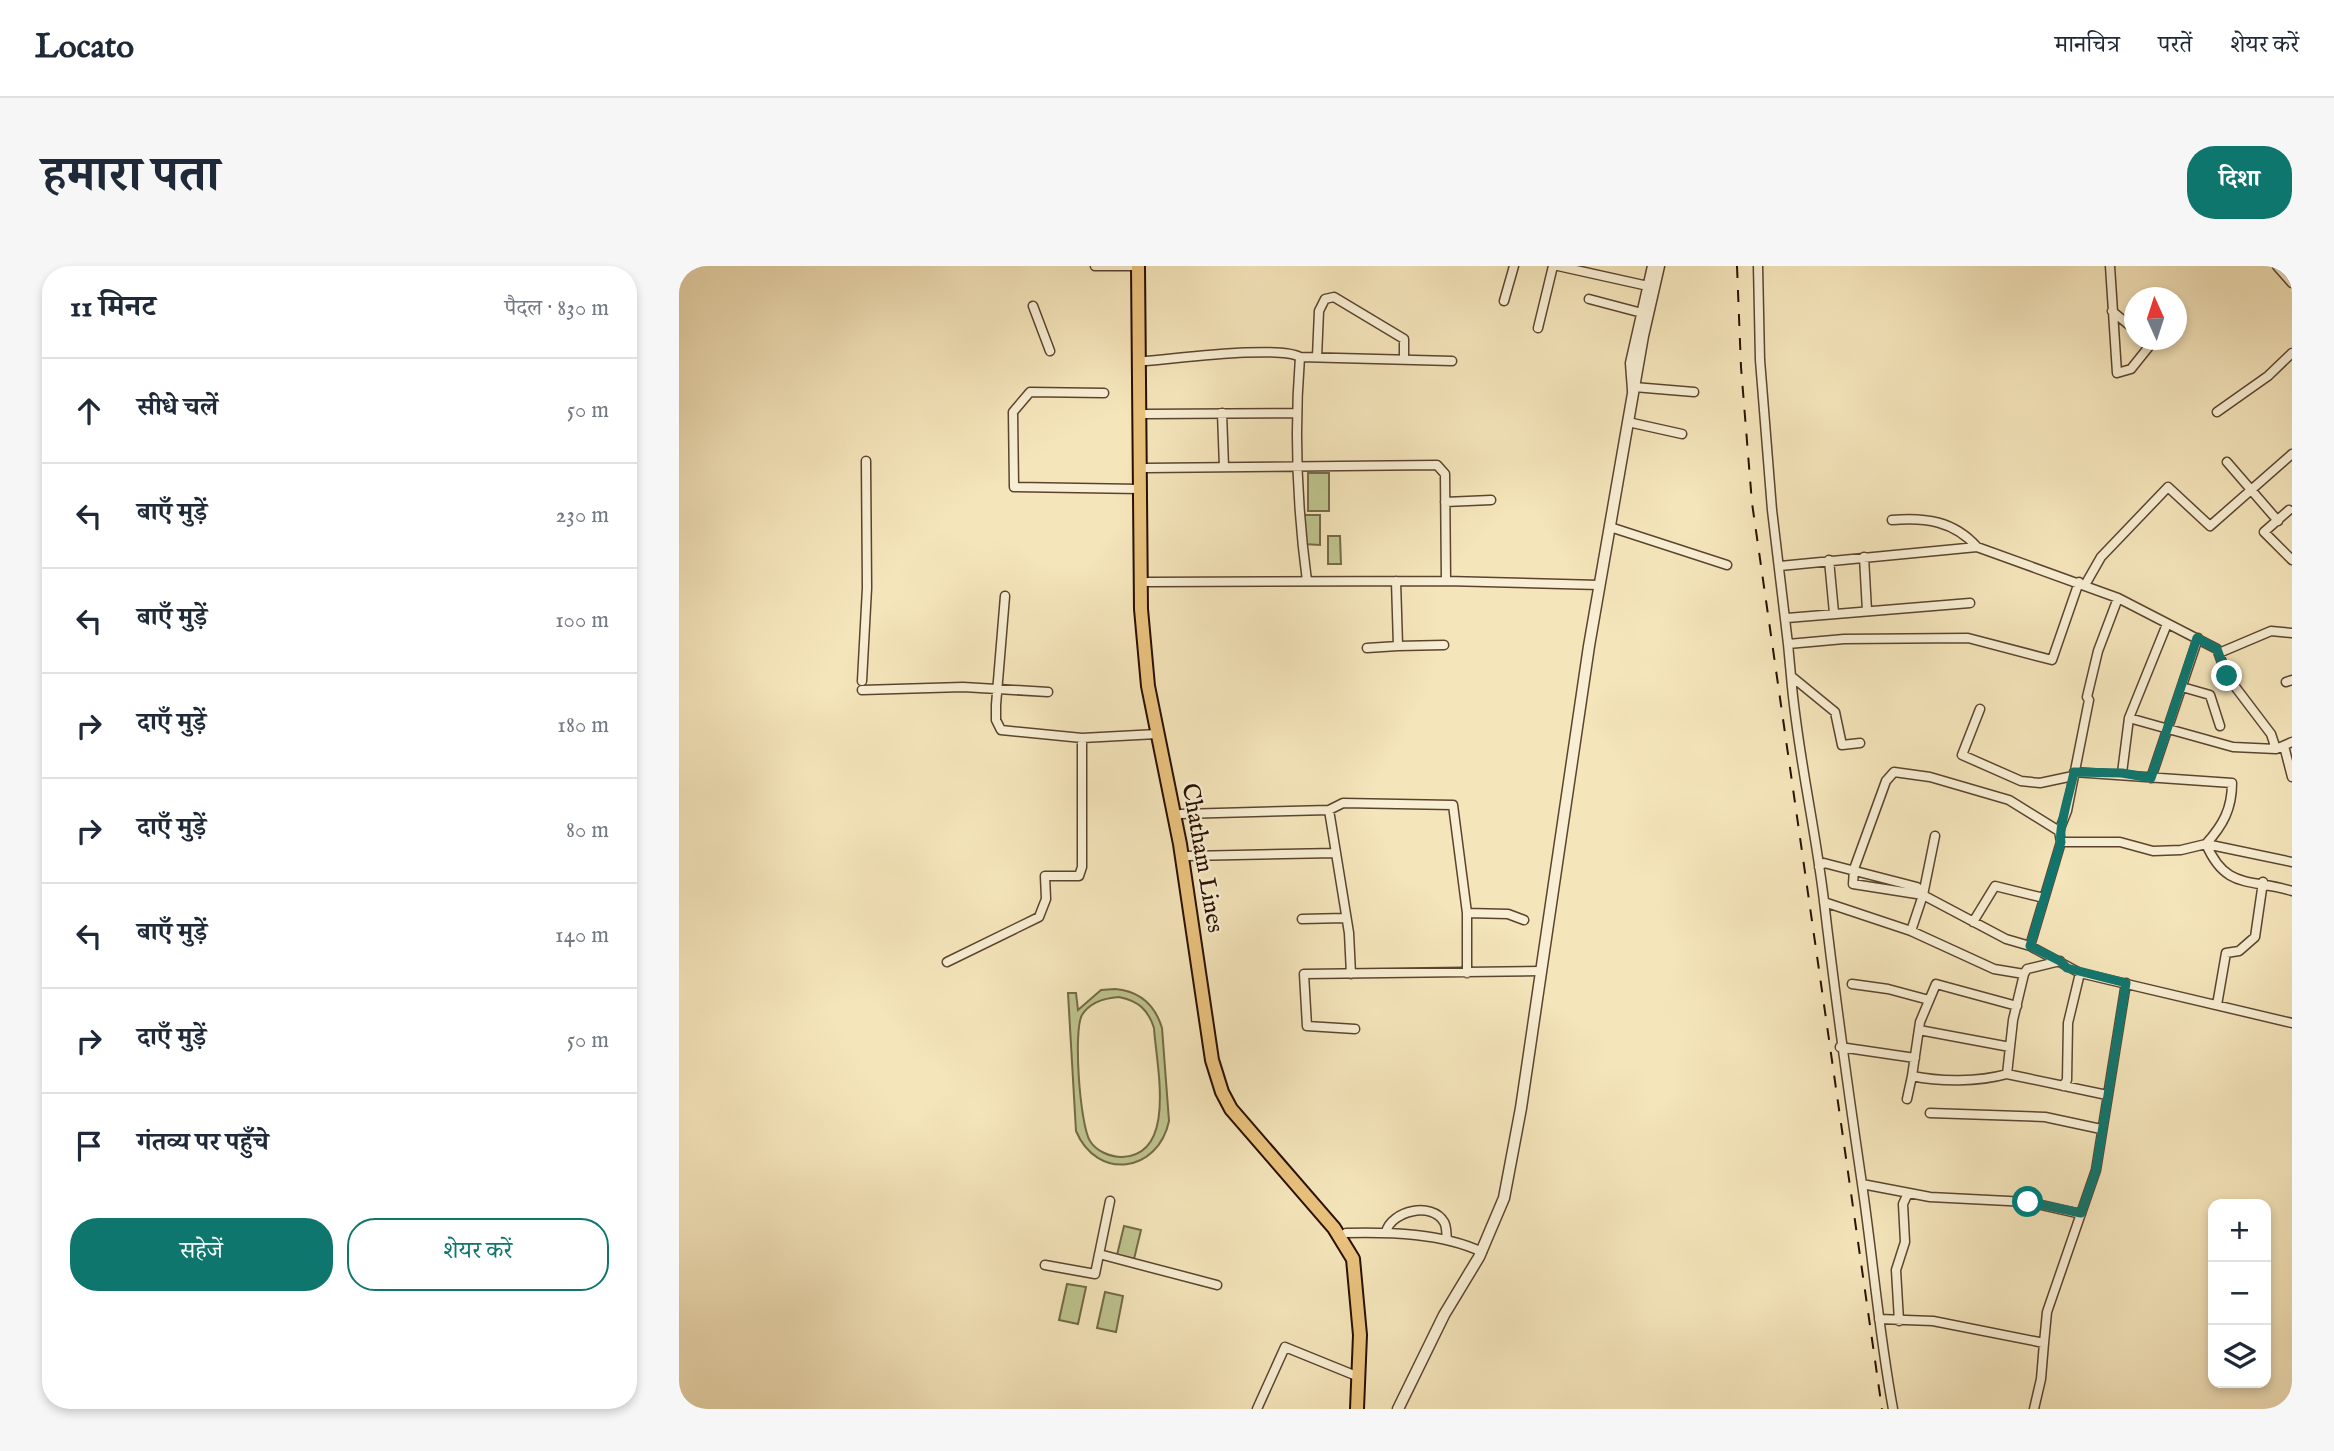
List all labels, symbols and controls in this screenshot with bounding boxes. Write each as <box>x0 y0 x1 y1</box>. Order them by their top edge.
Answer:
text: Locato <box>35 27 134 69</box>
text: मानचित्र <box>2055 30 2120 61</box>
text: परतें <box>2158 30 2192 61</box>
text: शेयर करें <box>2230 30 2299 61</box>
text: हमारा पता <box>42 146 219 208</box>
button: दिशा <box>2187 146 2292 219</box>
north arrow <box>2124 287 2187 350</box>
text: 11 मिनट <box>70 289 156 327</box>
text: पैदल · 830 m <box>505 294 609 323</box>
text: सीधे चलें <box>137 391 218 424</box>
icon: ahead <box>70 392 108 430</box>
text: 50 m <box>567 396 609 425</box>
text: बाएँ मुड़ें <box>137 496 207 529</box>
icon: left <box>70 497 108 535</box>
text: 230 m <box>556 501 609 530</box>
text: बाएँ मुड़ें <box>137 601 207 634</box>
icon: left <box>70 602 108 640</box>
text: 100 m <box>555 606 609 635</box>
route end <box>2211 660 2242 691</box>
text: दाएँ मुड़ें <box>137 706 206 739</box>
icon: right <box>70 707 108 745</box>
text: 180 m <box>557 711 609 740</box>
street label: Chatham Lines <box>1174 781 1230 935</box>
text: दाएँ मुड़ें <box>137 811 206 844</box>
icon: right <box>70 812 108 850</box>
text: 80 m <box>566 816 609 845</box>
text: बाएँ मुड़ें <box>137 916 207 949</box>
icon: left <box>70 917 108 955</box>
text: 140 m <box>555 921 609 950</box>
text: दाएँ मुड़ें <box>137 1021 206 1054</box>
icon: right <box>70 1022 108 1060</box>
text: 50 m <box>567 1026 609 1055</box>
text: गंतव्य पर पहुँचे <box>137 1126 269 1159</box>
icon: arrive <box>70 1127 108 1165</box>
route start <box>2012 1186 2043 1217</box>
map controls <box>2208 1199 2271 1388</box>
button: + <box>2208 1199 2271 1262</box>
button: सहेजें <box>70 1218 333 1291</box>
button: शेयर करें <box>347 1218 609 1291</box>
button: − <box>2208 1262 2271 1325</box>
button: layers <box>2208 1325 2271 1388</box>

